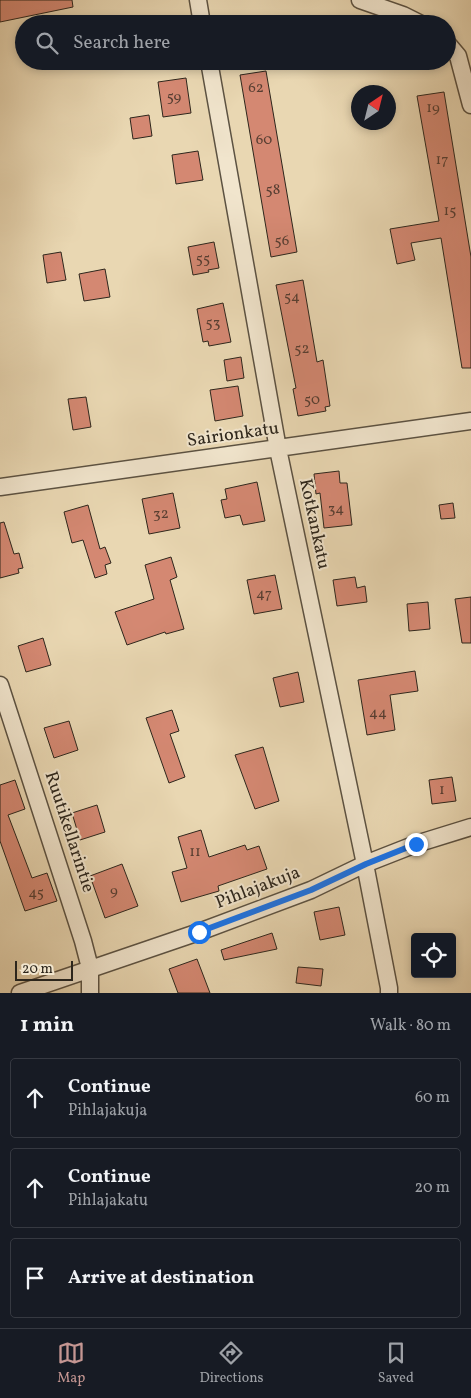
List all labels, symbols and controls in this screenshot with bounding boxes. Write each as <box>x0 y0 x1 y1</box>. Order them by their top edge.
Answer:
search box <box>15 15 456 70</box>
icon: search <box>33 29 61 57</box>
text: Search here <box>73 30 170 56</box>
house number: 62 <box>248 78 264 99</box>
north arrow <box>351 85 396 130</box>
house number: 59 <box>167 87 182 108</box>
house number: 19 <box>426 98 440 119</box>
house number: 60 <box>256 130 272 151</box>
house number: 17 <box>435 150 449 171</box>
house number: 58 <box>266 180 280 201</box>
house number: 15 <box>443 201 457 222</box>
house number: 56 <box>275 231 289 252</box>
house number: 55 <box>196 249 210 270</box>
house number: 54 <box>284 287 300 308</box>
house number: 53 <box>206 313 220 334</box>
house number: 52 <box>294 339 310 360</box>
house number: 50 <box>304 390 320 411</box>
street label: Sairionkatu <box>185 416 281 454</box>
street label: Kotkankatu <box>292 476 336 572</box>
house number: 34 <box>328 499 344 520</box>
house number: 32 <box>153 504 169 525</box>
house number: 47 <box>256 584 272 605</box>
house number: 44 <box>369 703 387 724</box>
street label: Ruutikellarintie <box>38 768 100 896</box>
house number: 1 <box>439 780 445 801</box>
route end <box>405 833 428 856</box>
house number: 11 <box>189 842 201 863</box>
street label: Pihlajakuja <box>212 860 304 916</box>
house number: 9 <box>110 881 118 902</box>
house number: 45 <box>28 883 44 904</box>
route start <box>188 921 211 944</box>
map controls <box>411 933 456 978</box>
button: locate <box>411 933 456 978</box>
scale bar <box>15 958 72 981</box>
text: 20 m <box>22 960 53 979</box>
text: 1 min <box>20 1011 74 1040</box>
text: Walk · 80 m <box>370 1015 451 1037</box>
text: Continue <box>68 1074 151 1100</box>
icon: ahead <box>21 1084 49 1112</box>
text: 60 m <box>415 1087 450 1109</box>
text: Pihlajakuja <box>68 1100 147 1122</box>
text: Continue <box>68 1164 151 1190</box>
icon: ahead <box>21 1174 49 1202</box>
text: 20 m <box>415 1177 450 1199</box>
text: Pihlajakatu <box>68 1190 148 1212</box>
icon: arrive <box>21 1264 49 1292</box>
text: Arrive at destination <box>68 1265 254 1291</box>
tab: Map <box>57 1339 85 1388</box>
tab: Directions <box>199 1339 264 1388</box>
tab: Saved <box>378 1339 414 1388</box>

